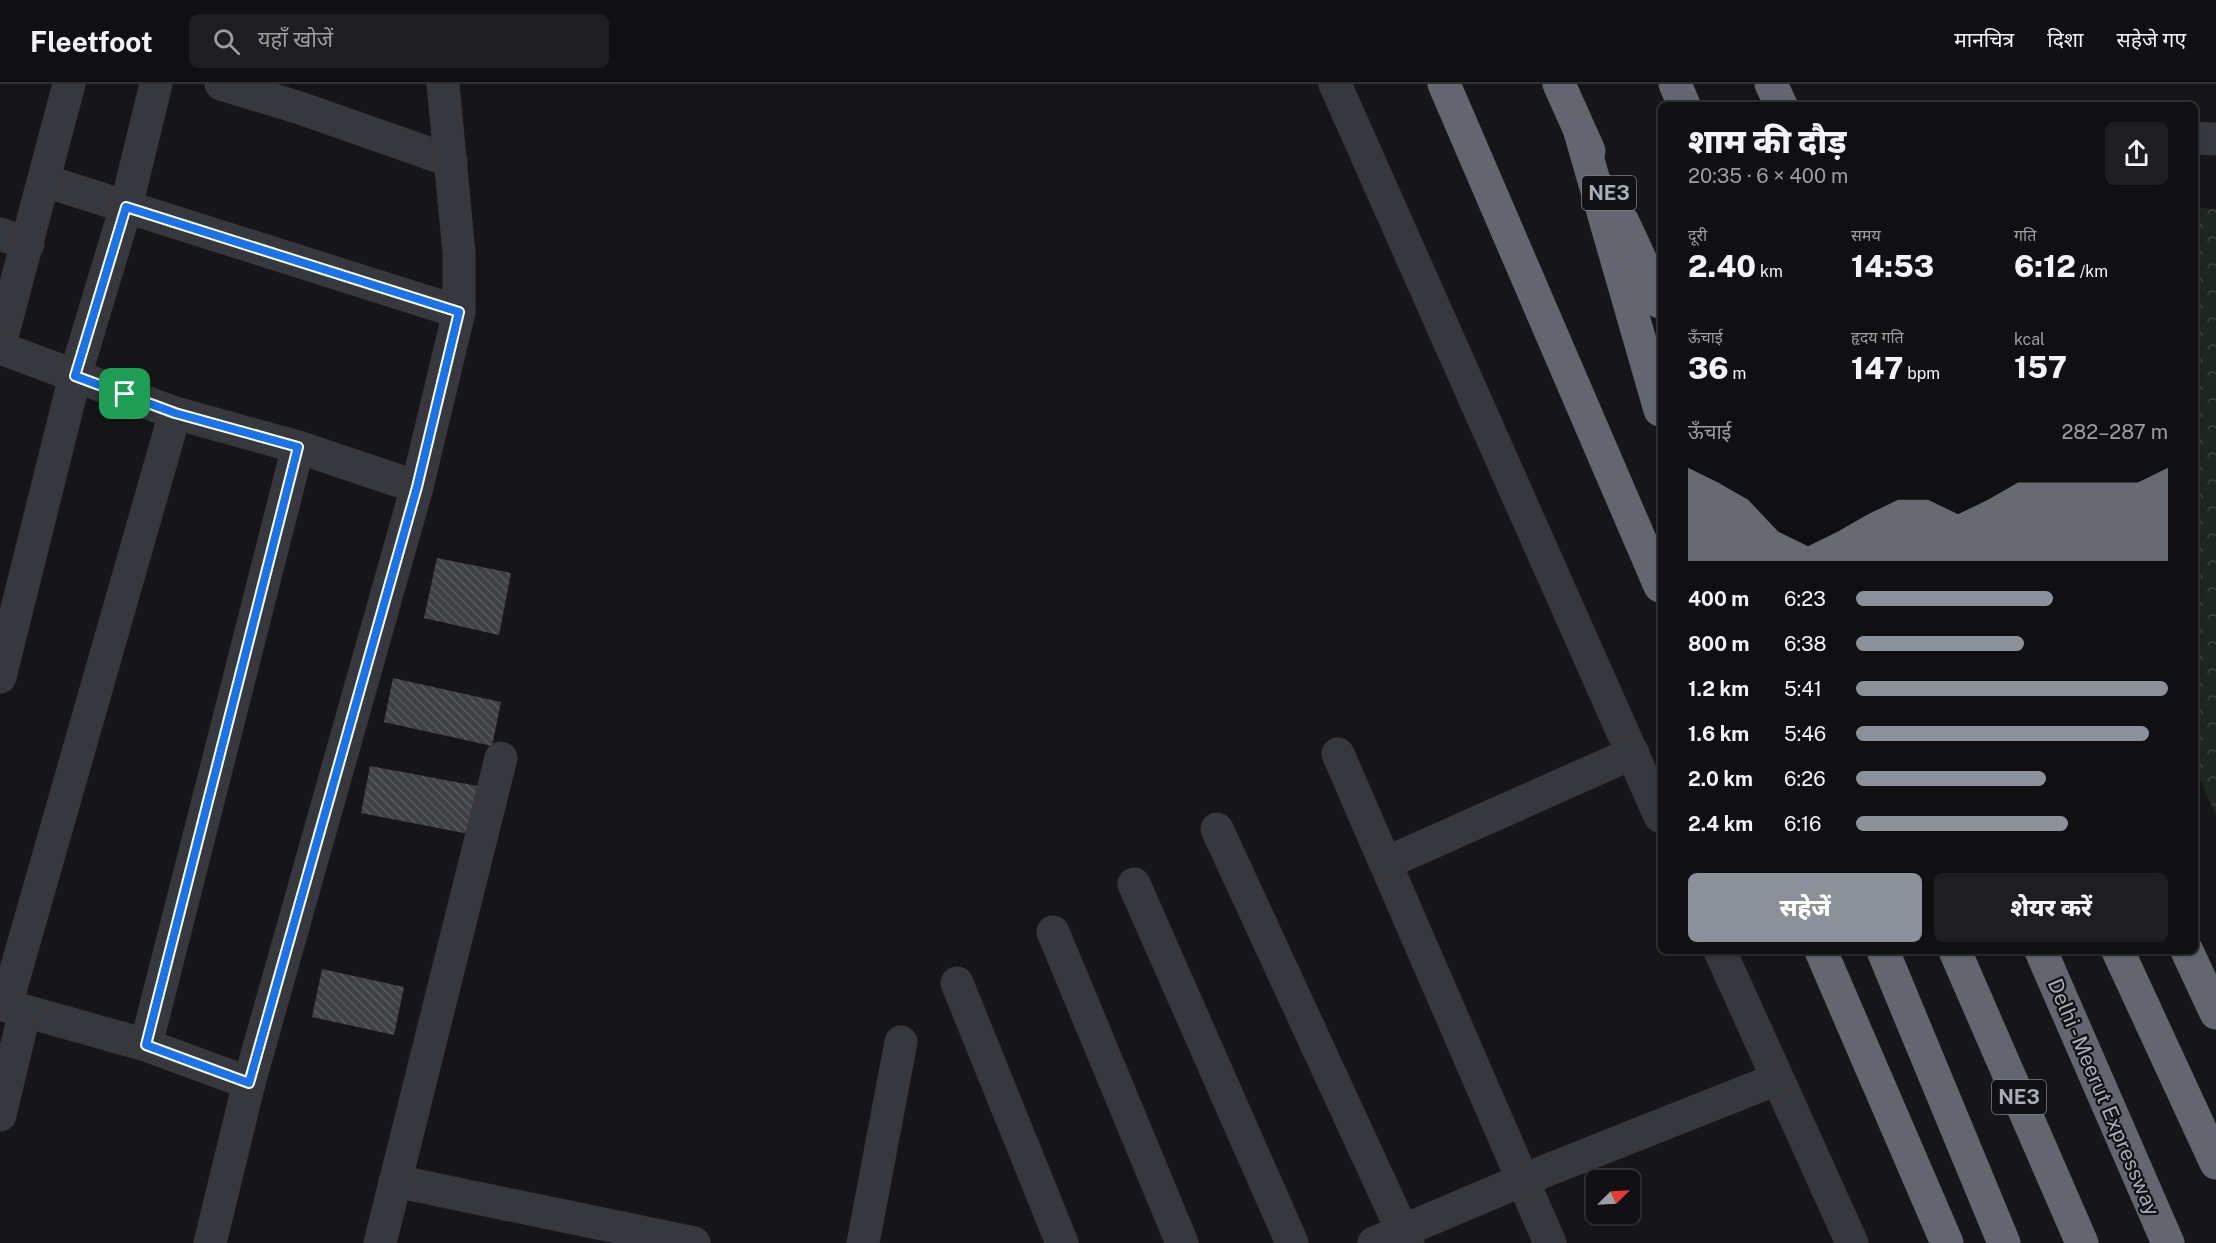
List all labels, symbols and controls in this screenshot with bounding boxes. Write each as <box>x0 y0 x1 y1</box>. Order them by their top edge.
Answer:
search box <box>189 14 609 68</box>
text: Fleetfoot <box>30 25 153 58</box>
icon: search <box>210 25 243 58</box>
text: यहाँ खोजें <box>258 26 333 52</box>
text: मानचित्र <box>1954 27 2014 52</box>
text: दिशा <box>2047 27 2084 52</box>
text: सहेजे गए <box>2117 27 2186 52</box>
text: शाम की दौड़ <box>1688 122 1846 160</box>
button: share <box>2105 122 2168 185</box>
text: 20:35 · 6 × 400 m <box>1688 164 1848 188</box>
road number: NE3 <box>1582 176 1636 210</box>
text: दूरी <box>1688 226 1707 245</box>
text: समय <box>1851 226 1881 245</box>
text: गति <box>2014 226 2036 245</box>
text: 2.40 <box>1688 248 1756 284</box>
text: 14:53 <box>1851 248 1934 284</box>
text: 6:12 <box>2014 248 2076 284</box>
text: km <box>1756 262 1783 281</box>
text: /km <box>2076 262 2108 281</box>
text: ऊँचाई <box>1688 328 1723 347</box>
text: हृदय गति <box>1851 328 1904 347</box>
text: kcal <box>2014 330 2045 349</box>
text: 157 <box>2014 349 2067 385</box>
text: 36 <box>1688 350 1729 386</box>
text: 147 <box>1851 350 1903 386</box>
text: m <box>1729 364 1746 383</box>
text: bpm <box>1903 364 1940 383</box>
pin <box>99 368 150 419</box>
icon: arrive <box>108 377 141 410</box>
text: ऊँचाई <box>1688 420 1731 444</box>
text: 282–287 m <box>2061 420 2168 444</box>
text: 400 m <box>1688 587 1749 611</box>
text: 6:23 <box>1784 587 1826 611</box>
text: 800 m <box>1688 632 1750 656</box>
text: 6:38 <box>1784 632 1826 656</box>
text: 1.2 km <box>1688 677 1749 701</box>
text: 5:41 <box>1784 677 1822 701</box>
text: 1.6 km <box>1688 722 1749 746</box>
text: 5:46 <box>1784 722 1826 746</box>
text: 2.0 km <box>1688 767 1753 791</box>
text: 6:26 <box>1784 767 1826 791</box>
text: 2.4 km <box>1688 812 1753 836</box>
text: 6:16 <box>1784 812 1822 836</box>
button: सहेजें <box>1688 873 1922 942</box>
button: शेयर करें <box>1934 873 2168 942</box>
street label: Delhi - Meerut Expressway <box>2043 975 2165 1219</box>
road number: NE3 <box>1992 1080 2046 1114</box>
north arrow <box>1586 1170 1640 1224</box>
map controls <box>1586 1170 1640 1224</box>

